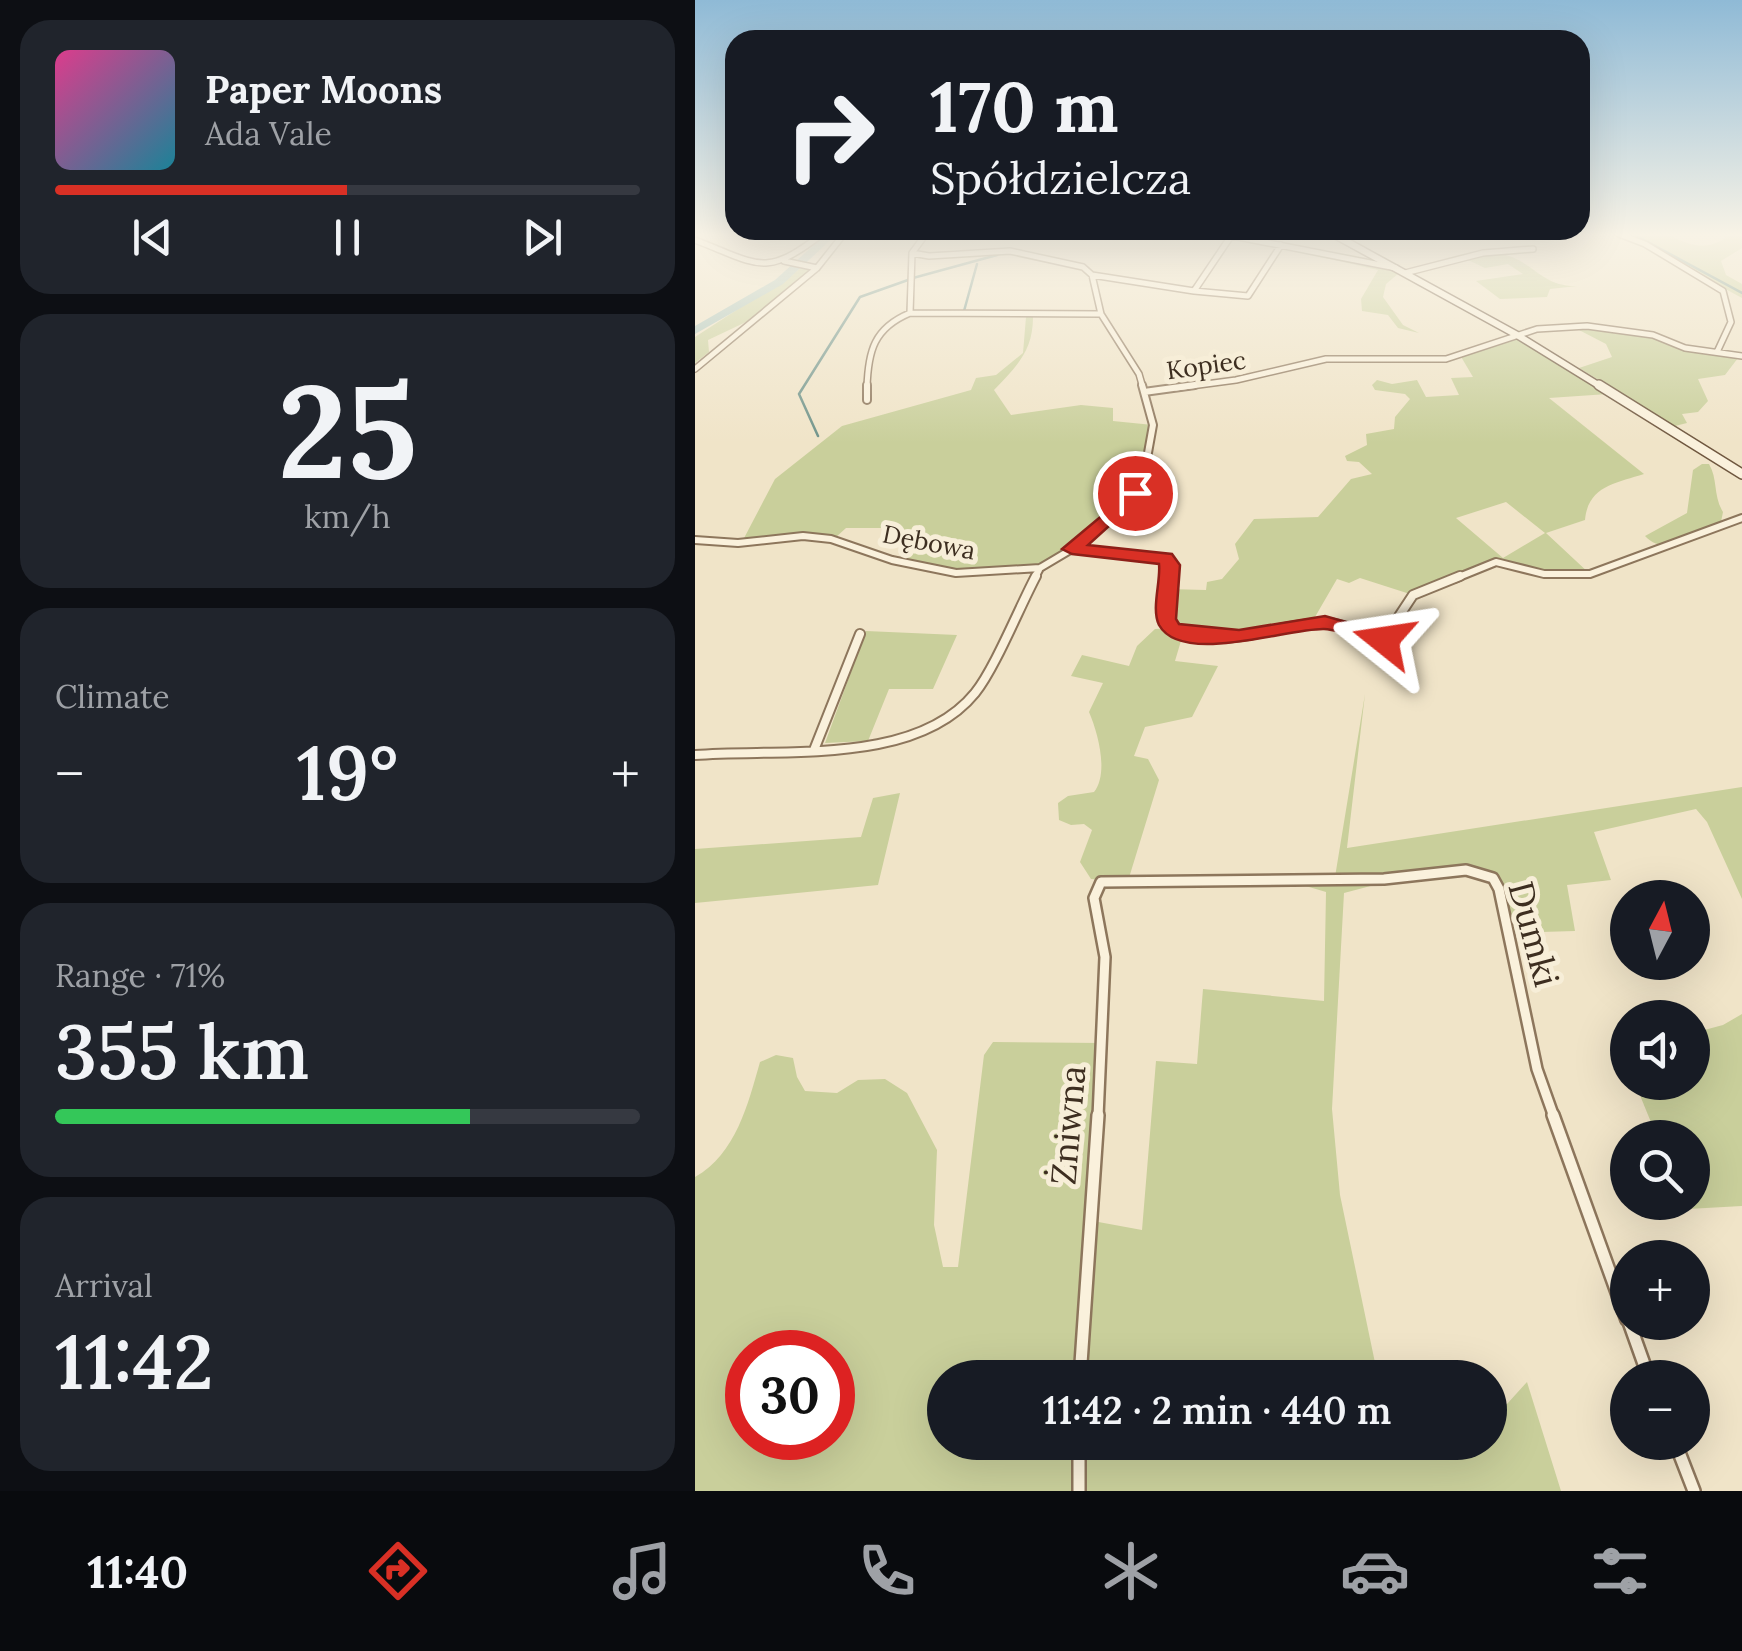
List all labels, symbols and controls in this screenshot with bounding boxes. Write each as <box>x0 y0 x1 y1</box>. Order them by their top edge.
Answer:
text: 170 m <box>930 62 1119 151</box>
text: Paper Moons <box>205 65 442 113</box>
icon: right <box>765 70 895 200</box>
text: Ada Vale <box>205 113 332 154</box>
text: Spółdzielcza <box>930 149 1191 206</box>
icon: previous <box>125 210 180 265</box>
icon: pause <box>320 210 375 265</box>
icon: next <box>515 210 570 265</box>
street label: Kopiec <box>1164 344 1248 386</box>
text: 25 <box>278 347 417 514</box>
pin <box>1093 451 1178 536</box>
icon: arrive <box>1108 466 1163 521</box>
text: km/h <box>304 496 391 537</box>
street label: Dębowa <box>880 517 978 567</box>
position arrow <box>1332 588 1436 692</box>
text: Climate <box>55 676 170 717</box>
text: 19° <box>297 725 398 821</box>
text: − <box>55 739 84 809</box>
text: + <box>611 739 640 809</box>
street label: Dumki <box>1498 877 1570 991</box>
north arrow <box>1610 880 1710 980</box>
map controls <box>1610 880 1710 1460</box>
text: Range · 71% <box>55 955 225 996</box>
button: sound <box>1610 1000 1710 1100</box>
text: 355 km <box>55 1004 309 1100</box>
street label: Żniwna <box>1040 1063 1096 1187</box>
button: search <box>1610 1120 1710 1220</box>
button: + <box>1610 1240 1710 1340</box>
text: Arrival <box>55 1265 153 1306</box>
text: 11:42 <box>55 1314 213 1410</box>
speed limit sign: 30 <box>725 1330 855 1460</box>
button: − <box>1610 1360 1710 1460</box>
text: 11:42 · 2 min · 440 m <box>1043 1386 1391 1434</box>
icon: directions <box>363 1536 433 1606</box>
icon: music <box>607 1536 677 1606</box>
icon: phone <box>852 1536 922 1606</box>
icon: climate <box>1096 1536 1166 1606</box>
icon: car <box>1340 1536 1410 1606</box>
icon: filters <box>1585 1536 1655 1606</box>
text: 11:40 <box>87 1543 188 1600</box>

